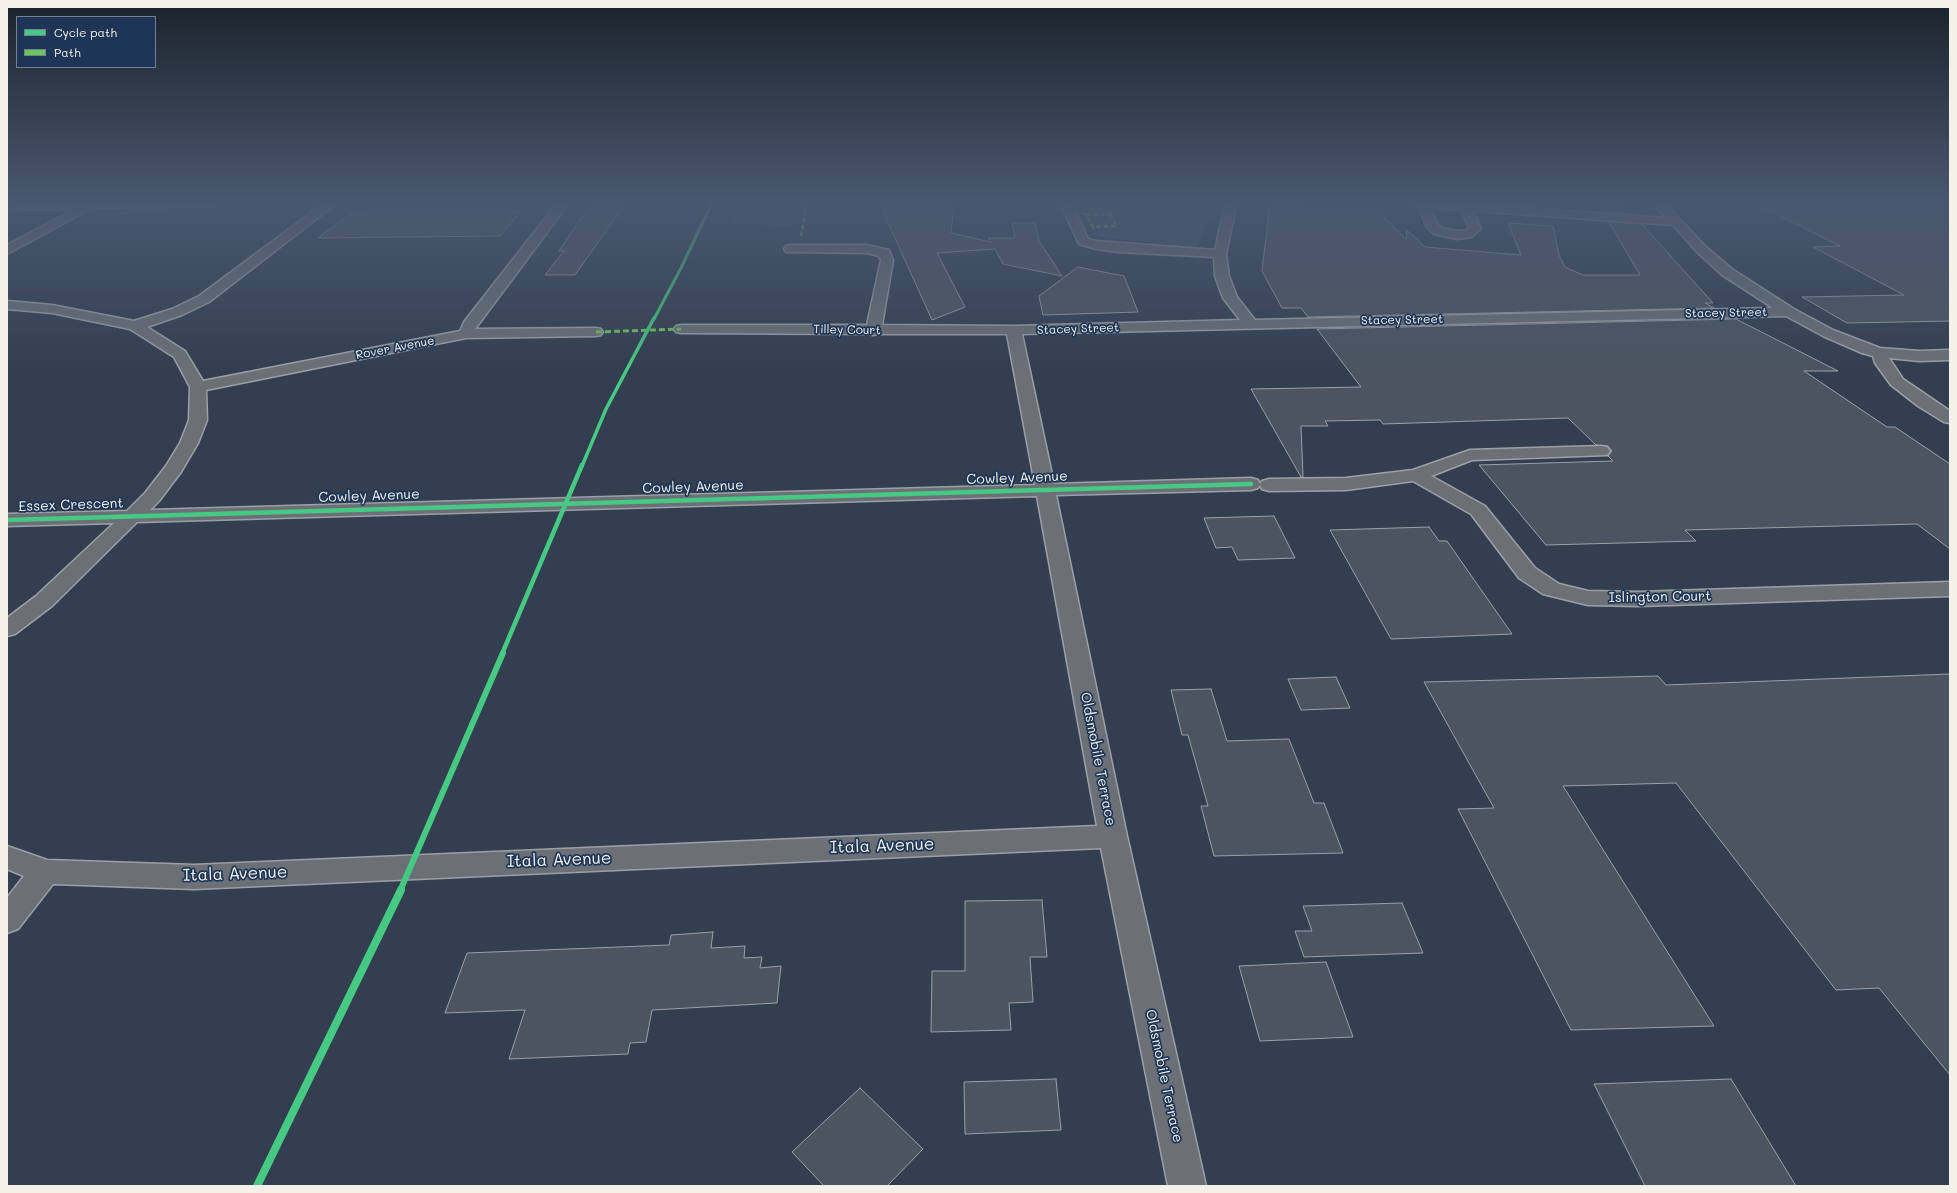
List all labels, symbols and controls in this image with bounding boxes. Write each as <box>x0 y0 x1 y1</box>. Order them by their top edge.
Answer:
legend <box>16 16 156 68</box>
text: Cycle path <box>54 24 117 40</box>
text: Path <box>54 44 81 60</box>
street label: Stacey Street <box>1685 305 1767 321</box>
street label: Stacey Street <box>1361 312 1443 328</box>
street label: Stacey Street <box>1037 320 1119 338</box>
street label: Tilley Court <box>813 322 881 338</box>
street label: Rover Avenue <box>354 333 436 363</box>
street label: Cowley Avenue <box>966 468 1068 488</box>
street label: Cowley Avenue <box>642 477 744 497</box>
street label: Cowley Avenue <box>318 486 420 506</box>
street label: Essex Crescent <box>18 495 124 515</box>
street label: Islington Court <box>1609 588 1711 606</box>
street label: Oldsmobile Terrace <box>1077 691 1119 827</box>
street label: Itala Avenue <box>829 834 935 858</box>
street label: Itala Avenue <box>506 848 612 872</box>
street label: Itala Avenue <box>182 862 288 886</box>
street label: Oldsmobile Terrace <box>1142 1008 1186 1144</box>

